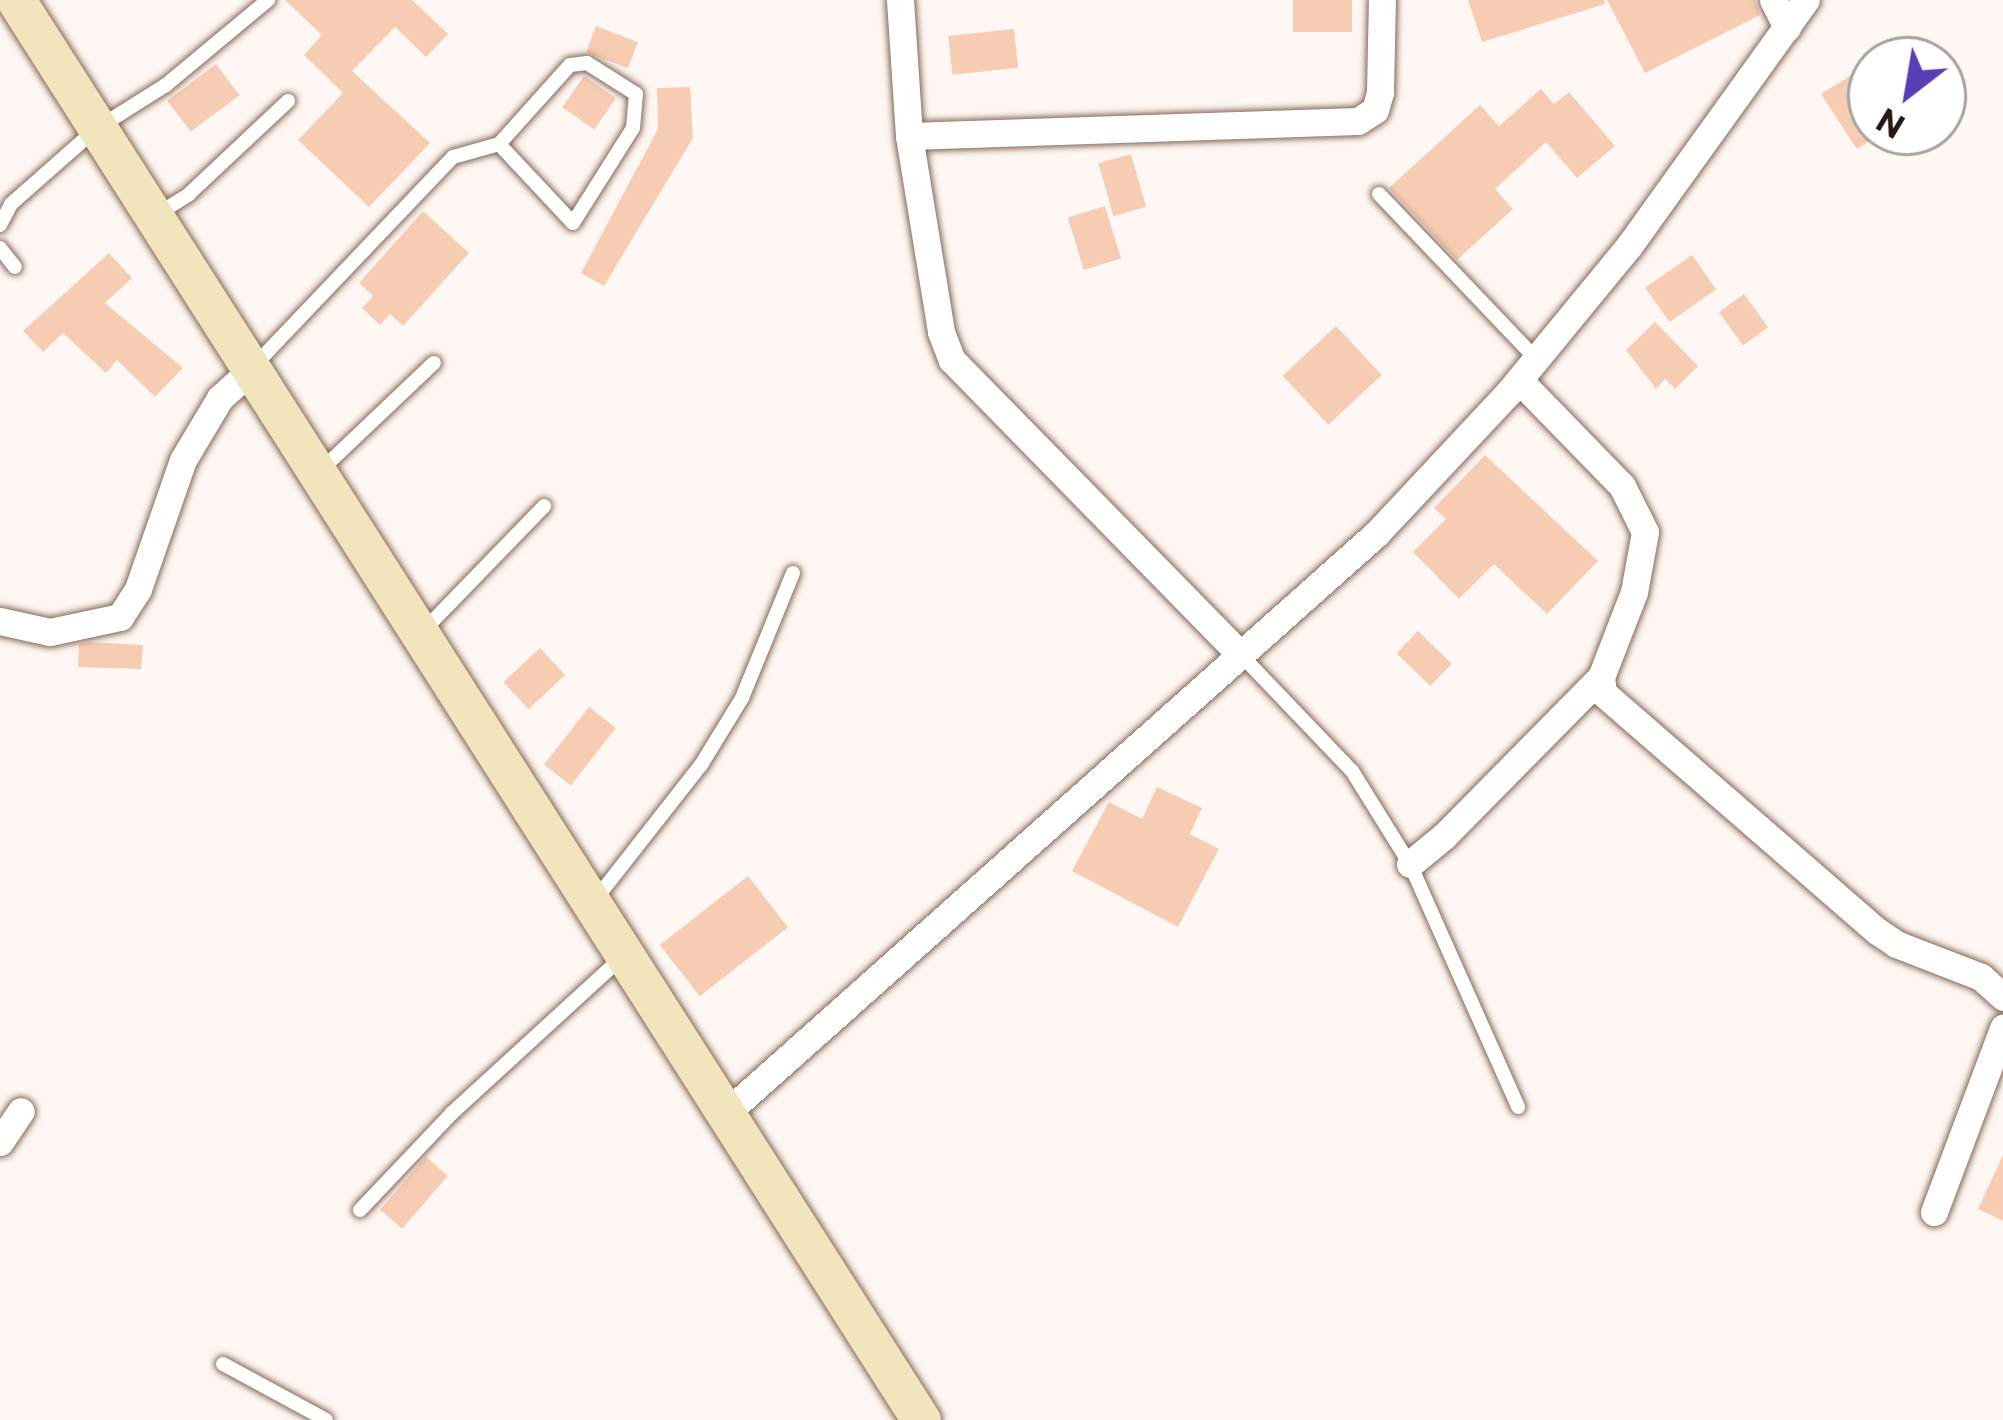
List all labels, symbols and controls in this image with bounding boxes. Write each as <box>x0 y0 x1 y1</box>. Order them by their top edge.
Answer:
north arrow <box>1847 36 1967 156</box>
text: N <box>1869 101 1911 149</box>

